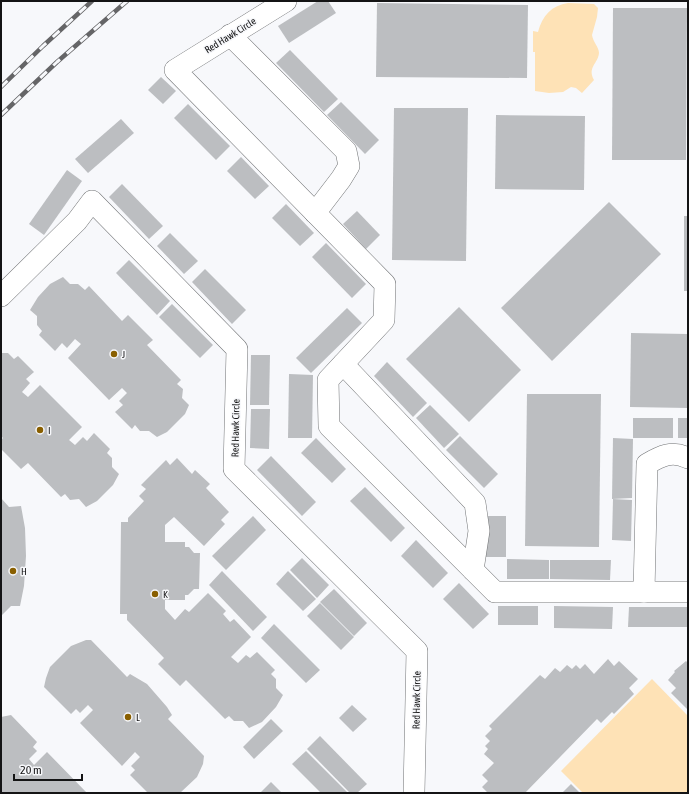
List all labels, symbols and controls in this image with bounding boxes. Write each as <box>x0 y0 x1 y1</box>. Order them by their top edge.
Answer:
street label: Red Hawk Circle <box>203 15 258 56</box>
marker: J <box>109 349 119 359</box>
place label: J <box>122 349 125 360</box>
street label: Red Hawk Circle <box>229 398 242 457</box>
marker: I <box>35 425 45 435</box>
place label: I <box>48 425 51 436</box>
marker: H <box>8 566 18 576</box>
place label: H <box>21 566 27 577</box>
marker: K <box>150 589 160 599</box>
place label: K <box>163 589 168 600</box>
street label: Red Hawk Circle <box>410 670 423 729</box>
marker: L <box>123 712 133 722</box>
place label: L <box>136 712 140 723</box>
scale bar <box>14 756 82 782</box>
text: 20 m <box>20 763 42 777</box>

